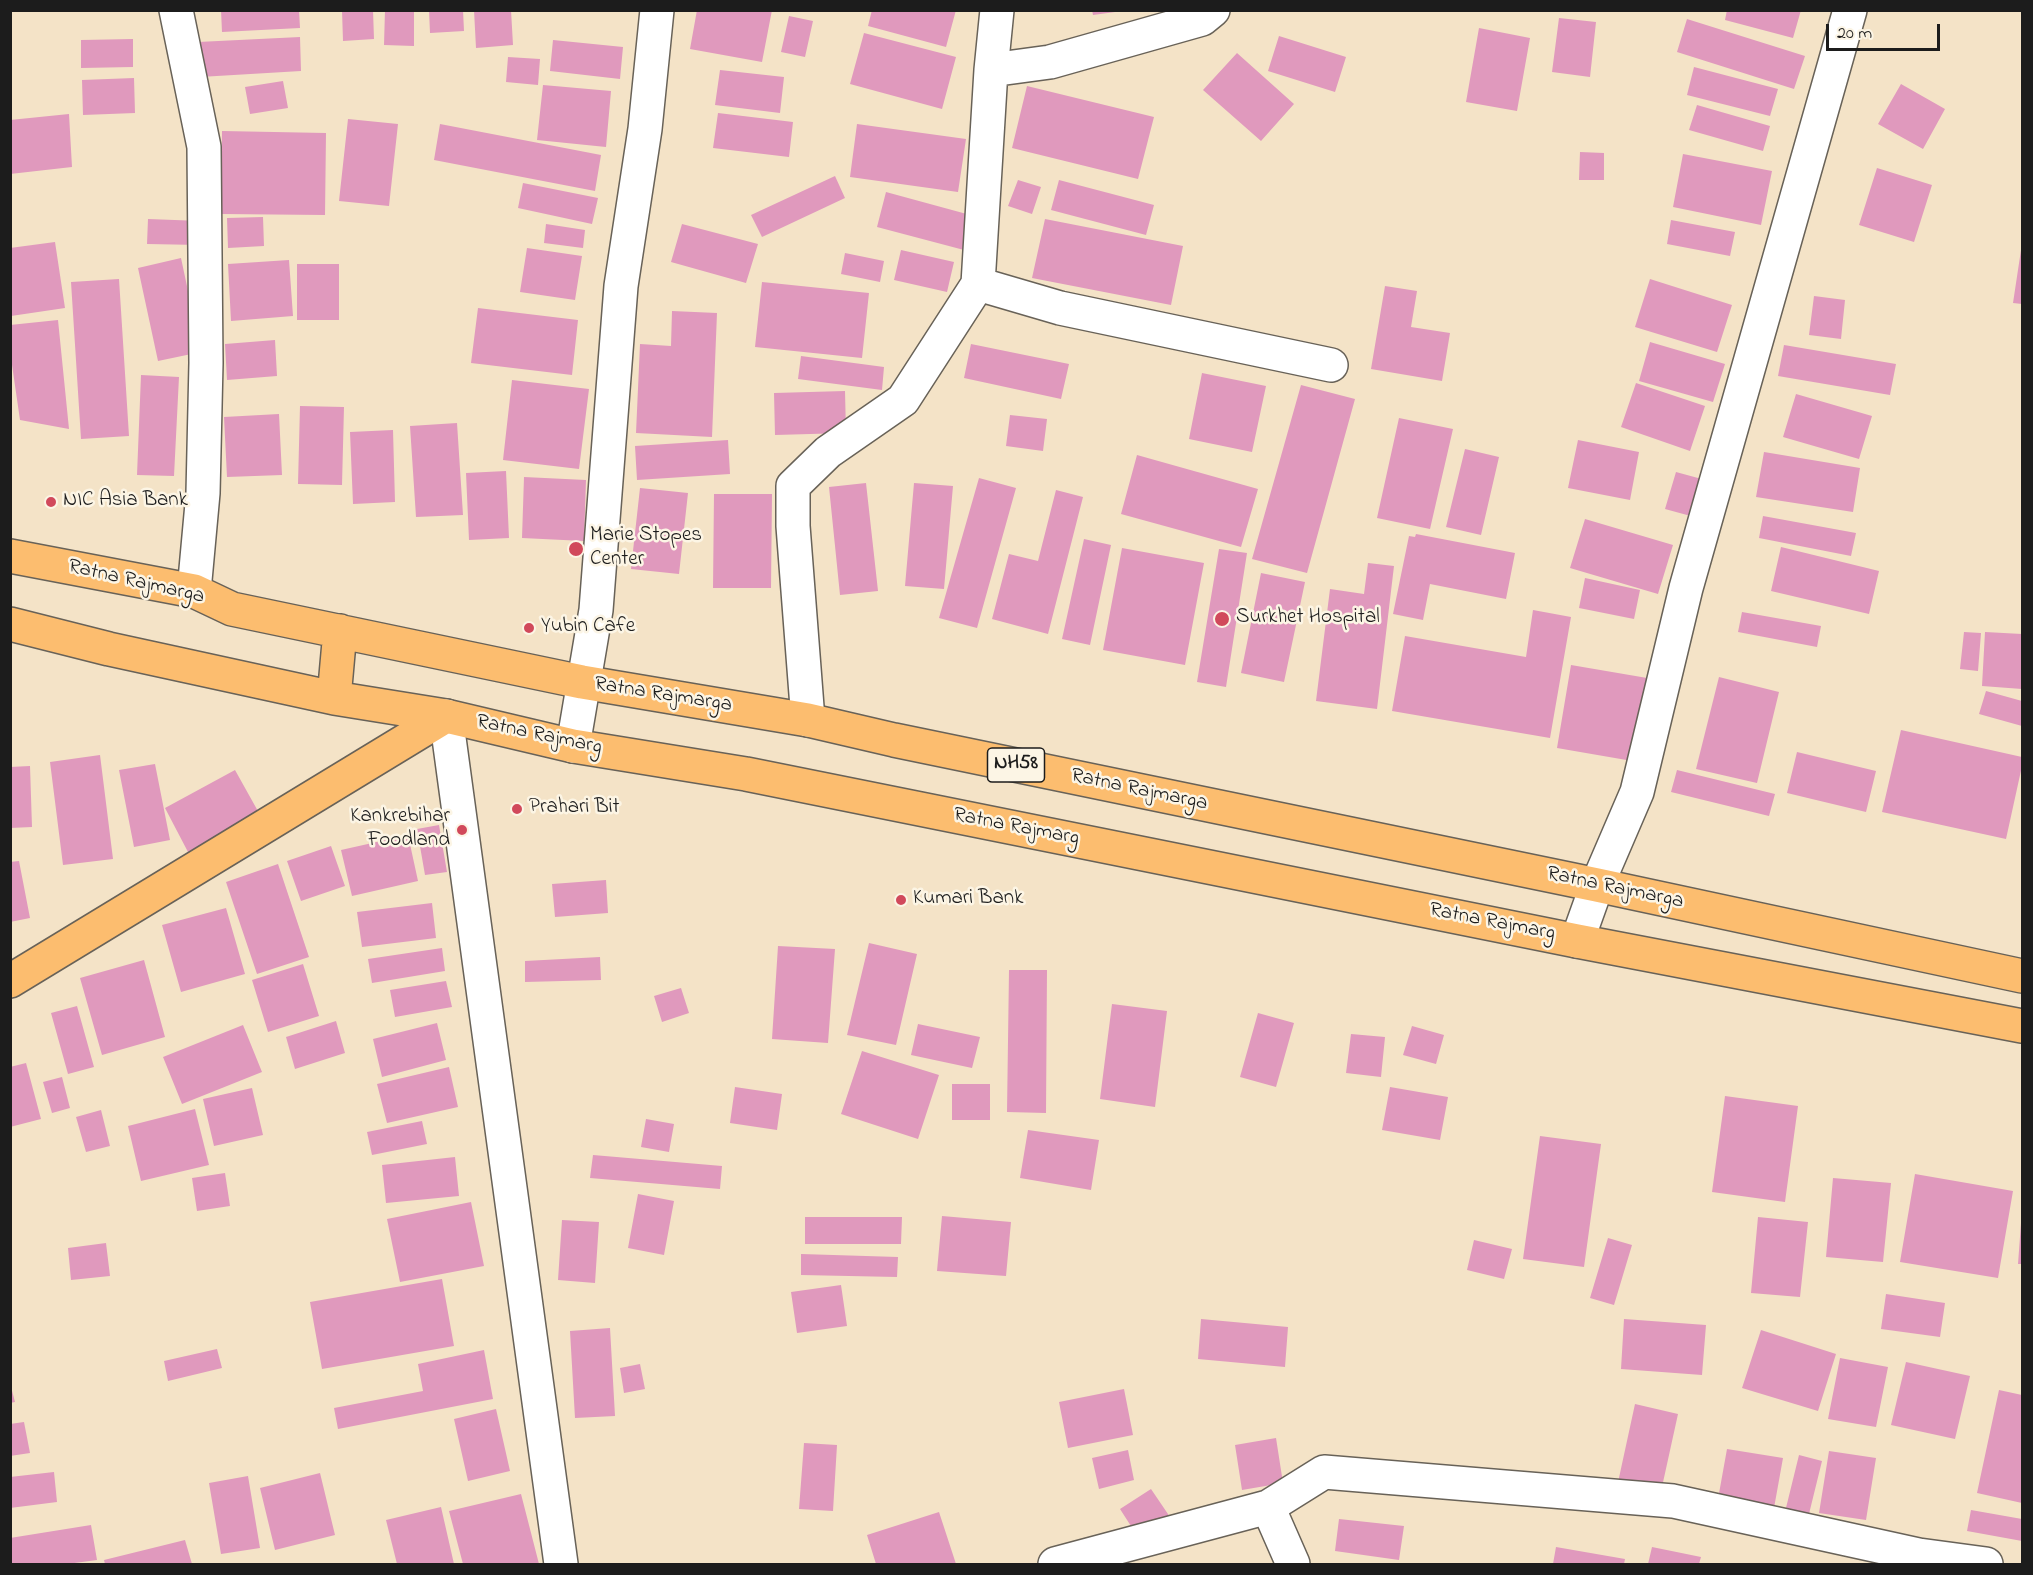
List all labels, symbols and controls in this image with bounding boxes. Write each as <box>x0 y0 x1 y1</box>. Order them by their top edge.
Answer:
scale bar <box>1829 12 1943 50</box>
text: 20 m <box>1837 21 1872 47</box>
place label: NIC Asia Bank <box>63 489 188 515</box>
marker: NIC Asia Bank <box>44 495 58 509</box>
place label: Marie Stopes Center <box>590 524 702 574</box>
marker: Marie Stopes Center <box>567 540 585 558</box>
street label: Ratna Rajmarga <box>65 555 207 611</box>
place label: Surkhet Hospital <box>1236 606 1380 632</box>
marker: Surkhet Hospital <box>1213 610 1231 628</box>
place label: Yubin Cafe <box>541 615 635 641</box>
marker: Yubin Cafe <box>522 621 536 635</box>
street label: Ratna Rajmarga <box>592 673 734 719</box>
street label: Ratna Rajmarg <box>474 710 604 762</box>
road number: NH58 <box>988 748 1044 782</box>
street label: Ratna Rajmarga <box>1068 764 1210 818</box>
place label: Prahari Bit <box>529 796 620 822</box>
marker: Prahari Bit <box>510 802 524 816</box>
street label: Ratna Rajmarg <box>951 803 1081 853</box>
place label: Kankrebihar Foodland <box>350 805 450 855</box>
marker: Kankrebihar Foodland <box>455 823 469 837</box>
street label: Ratna Rajmarga <box>1544 862 1686 916</box>
place label: Kumari Bank <box>913 887 1023 913</box>
marker: Kumari Bank <box>894 893 908 907</box>
street label: Ratna Rajmarg <box>1427 898 1557 948</box>

